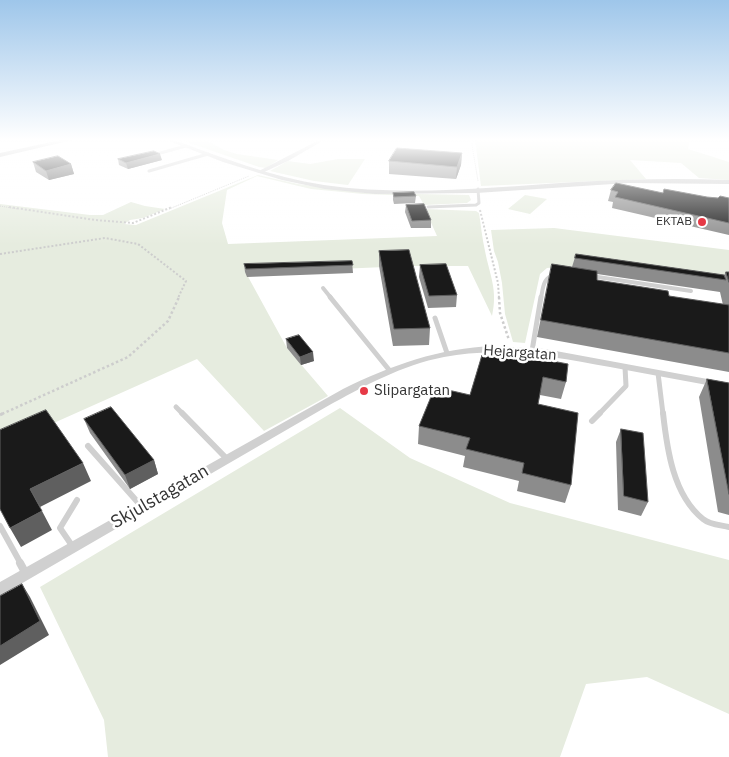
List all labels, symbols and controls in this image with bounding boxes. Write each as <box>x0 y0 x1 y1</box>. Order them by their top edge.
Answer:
place label: EKTAB <box>656 215 692 229</box>
marker: EKTAB <box>696 216 708 228</box>
street label: Hejargatan <box>483 341 557 365</box>
place label: Slipargatan <box>374 382 450 400</box>
marker: Slipargatan <box>358 385 370 397</box>
street label: Skjulstagatan <box>107 460 213 534</box>

